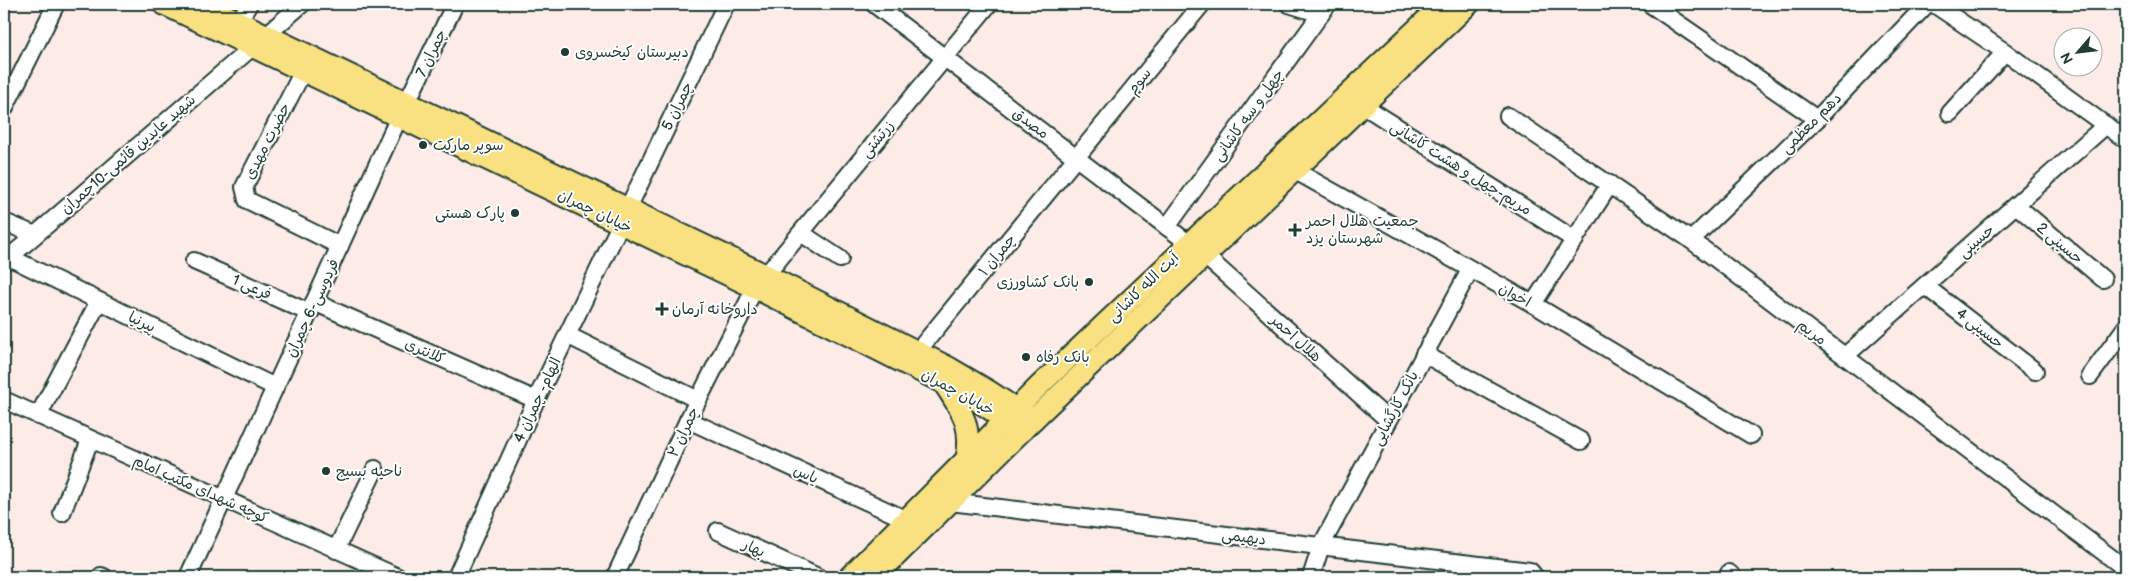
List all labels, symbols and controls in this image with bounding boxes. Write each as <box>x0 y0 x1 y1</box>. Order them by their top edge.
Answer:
street label: چمران 7 <box>412 26 451 80</box>
north arrow <box>2052 28 2102 78</box>
place label: دبیرستان کیخسروی <box>575 43 689 62</box>
marker: دبیرستان کیخسروی <box>559 46 571 58</box>
text: N <box>2057 49 2077 67</box>
street label: سوم <box>1123 64 1157 100</box>
street label: چهل و سه کاشانی <box>1209 65 1288 165</box>
street label: چمران 5 <box>658 79 697 134</box>
street label: دهم معظمی <box>1777 89 1847 159</box>
street label: شهید عابدین قائمی-10چمران <box>57 91 200 218</box>
street label: حضرت مهدی <box>240 100 295 183</box>
street label: مصدق <box>1009 104 1053 143</box>
street label: زرتشتی <box>857 117 898 162</box>
street label: مریم-چهل و هشت کاشانی <box>1385 117 1535 221</box>
place label: سوپر مارکت <box>433 136 504 155</box>
marker: سوپر مارکت <box>417 139 429 151</box>
street label: خیابان چمران <box>555 185 635 238</box>
place label: پارک هستی <box>435 204 505 223</box>
marker: پارک هستی <box>509 207 521 219</box>
place label: جمعیت هلال احمر شهرستان یزد <box>1304 212 1419 248</box>
street label: حسینی 2 <box>2033 218 2087 268</box>
street label: حسینی <box>1954 220 1998 262</box>
marker: جمعیت هلال احمر شهرستان یزد <box>1288 223 1302 237</box>
street label: چمران ۱ <box>975 230 1020 280</box>
street label: آیت الله کاشانی <box>1104 248 1184 326</box>
street label: فردوسی-6 چمران <box>281 256 344 360</box>
street label: فرعی 1 <box>229 270 274 304</box>
place label: بانک کشاورزی <box>996 273 1079 292</box>
marker: بانک کشاورزی <box>1083 276 1095 288</box>
street label: اخوان <box>1495 279 1534 312</box>
place label: داروخانه آرمان <box>672 300 758 319</box>
marker: داروخانه آرمان <box>656 303 668 315</box>
street label: حسینی 4 <box>1952 304 2007 353</box>
street label: پیرنیا <box>125 308 159 337</box>
street label: هلال احمر <box>1265 309 1325 366</box>
street label: مریم <box>1792 315 1830 351</box>
street label: کلانتری <box>402 334 448 369</box>
place label: بانک رفاه <box>1036 348 1090 367</box>
marker: بانک رفاه <box>1020 351 1032 363</box>
street label: الهام- چمران 4 <box>509 354 567 447</box>
street label: خیابان چمران <box>918 365 997 420</box>
street label: بانک کارگشایی <box>1368 368 1423 449</box>
street label: چمران ۲ <box>664 404 703 460</box>
street label: کوچه شهدای مکتب امام <box>130 451 271 529</box>
street label: یاس <box>790 460 821 488</box>
place label: ناحیه بسیج <box>336 462 402 481</box>
marker: ناحیه بسیج <box>320 465 332 477</box>
street label: دیهیمی <box>1221 525 1267 550</box>
street label: بهار <box>739 535 768 562</box>

